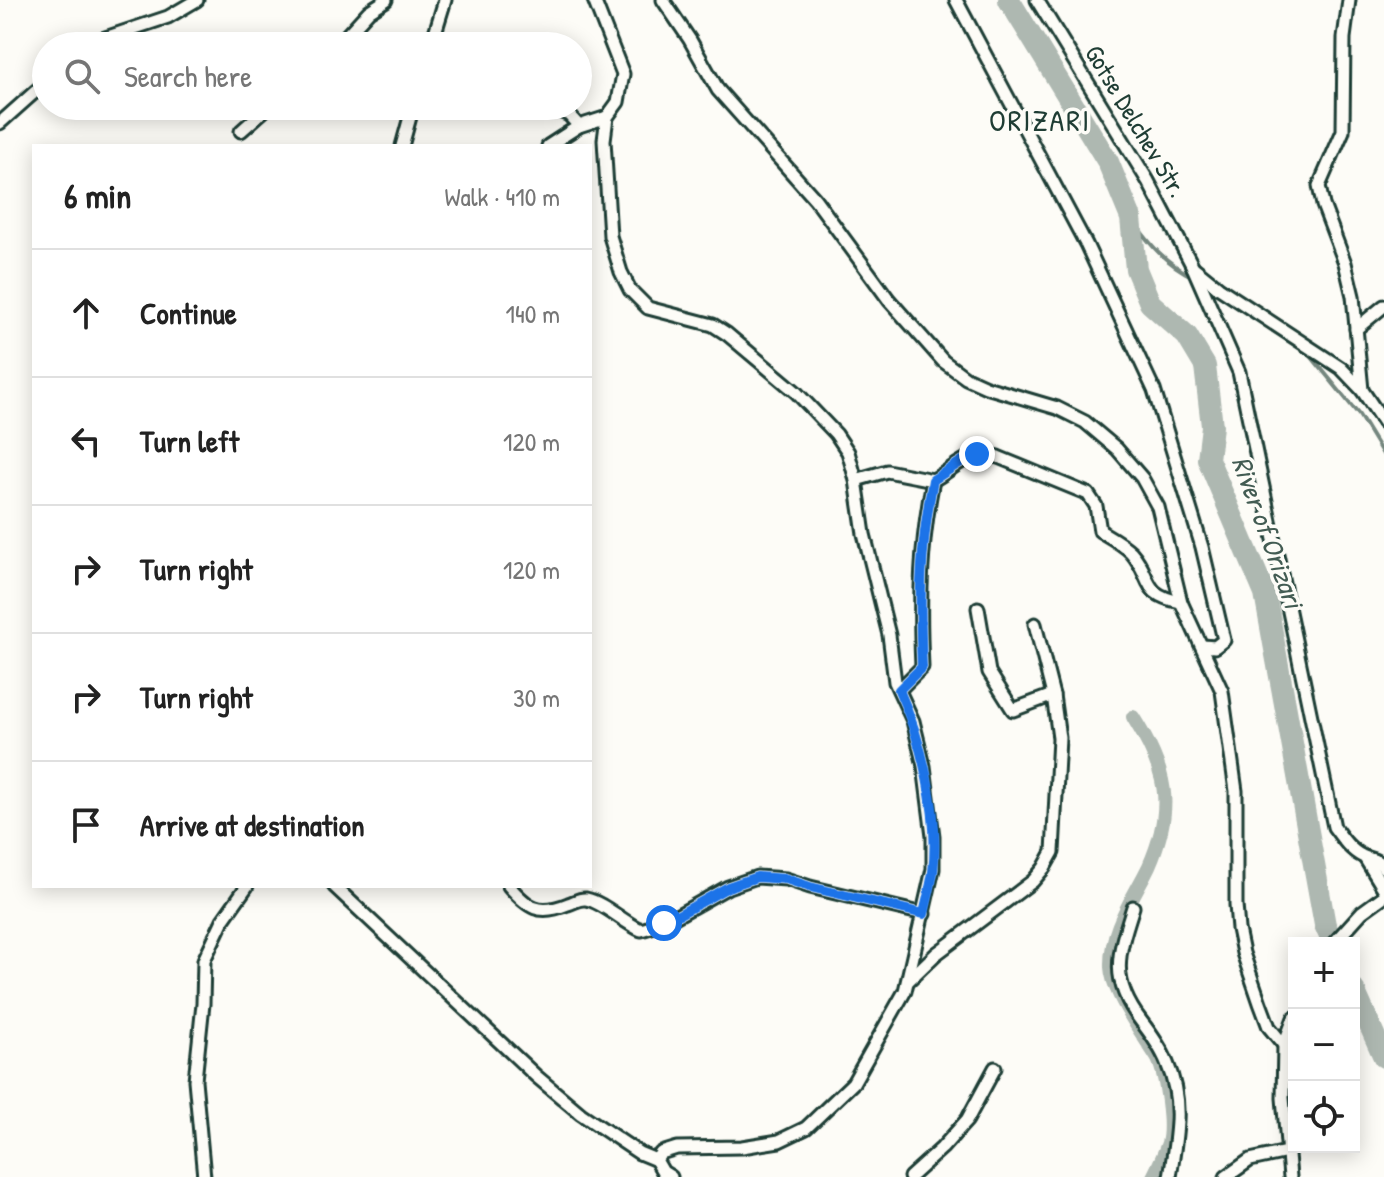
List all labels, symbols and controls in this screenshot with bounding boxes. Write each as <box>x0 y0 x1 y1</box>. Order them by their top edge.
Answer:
search box <box>32 32 592 120</box>
street label: Gotse Delchev Str. <box>1077 38 1196 203</box>
icon: search <box>60 54 104 98</box>
text: Search here <box>124 56 252 96</box>
district label: ORIZARI <box>989 100 1091 140</box>
text: 6 min <box>64 173 132 219</box>
text: Walk · 410 m <box>444 179 560 214</box>
icon: ahead <box>64 291 108 335</box>
text: Continue <box>140 293 237 333</box>
text: 140 m <box>506 296 560 331</box>
icon: left <box>64 419 108 463</box>
text: Turn left <box>140 421 239 461</box>
text: 120 m <box>503 424 560 459</box>
route end <box>959 436 995 472</box>
water label: River of Orizari <box>1223 451 1314 616</box>
icon: right <box>64 547 108 591</box>
text: Turn right <box>140 549 253 589</box>
text: 120 m <box>503 552 560 587</box>
icon: right <box>64 675 108 719</box>
text: Turn right <box>140 677 253 717</box>
text: 30 m <box>513 680 560 715</box>
icon: arrive <box>64 803 108 847</box>
text: Arrive at destination <box>140 805 365 845</box>
route start <box>646 905 682 941</box>
map controls <box>1288 937 1360 1153</box>
button: + <box>1288 937 1360 1009</box>
button: − <box>1288 1009 1360 1081</box>
button: locate <box>1288 1081 1360 1153</box>

